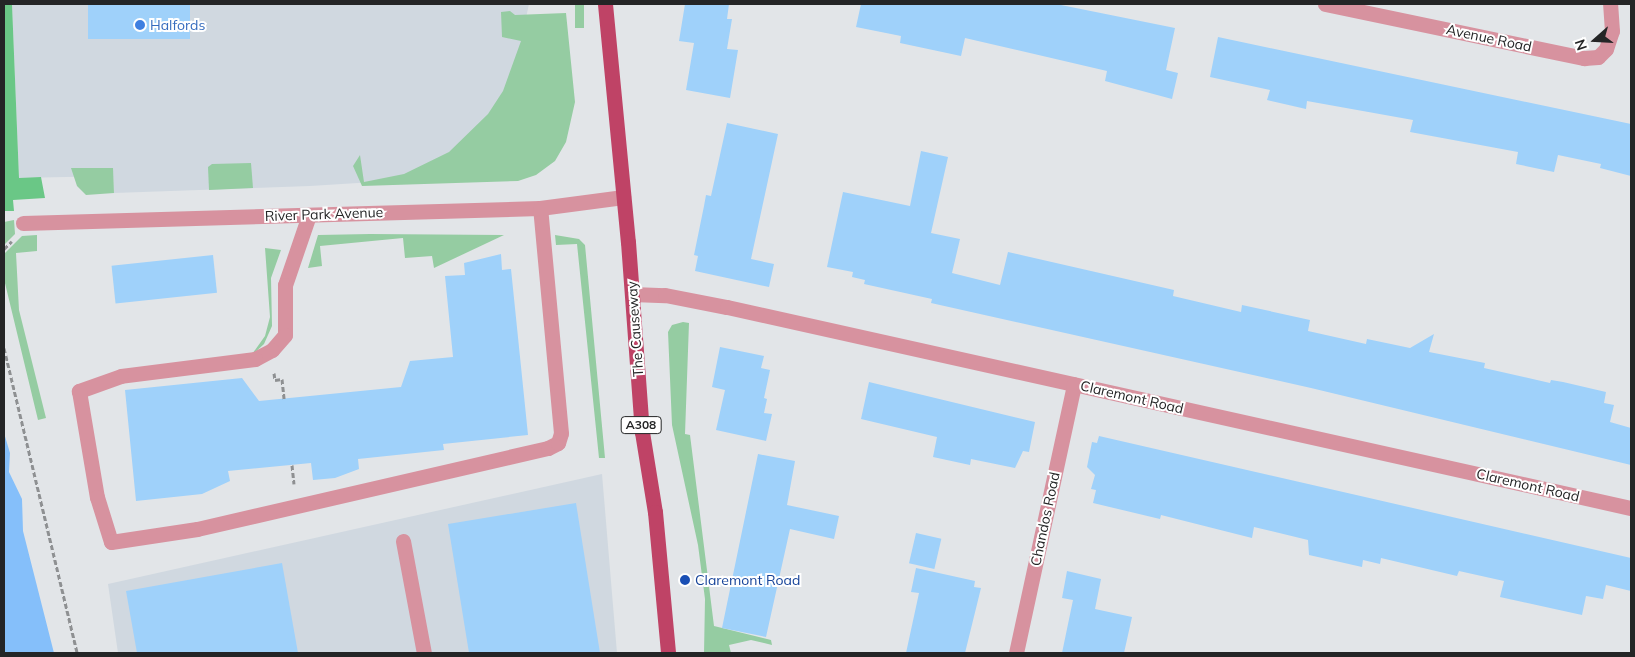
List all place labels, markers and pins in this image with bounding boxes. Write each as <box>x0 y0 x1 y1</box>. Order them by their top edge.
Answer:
place label: Halfords <box>150 17 205 33</box>
marker: Halfords <box>134 19 146 31</box>
place label: Claremont Road <box>695 572 800 588</box>
marker: Claremont Road <box>679 574 691 586</box>

